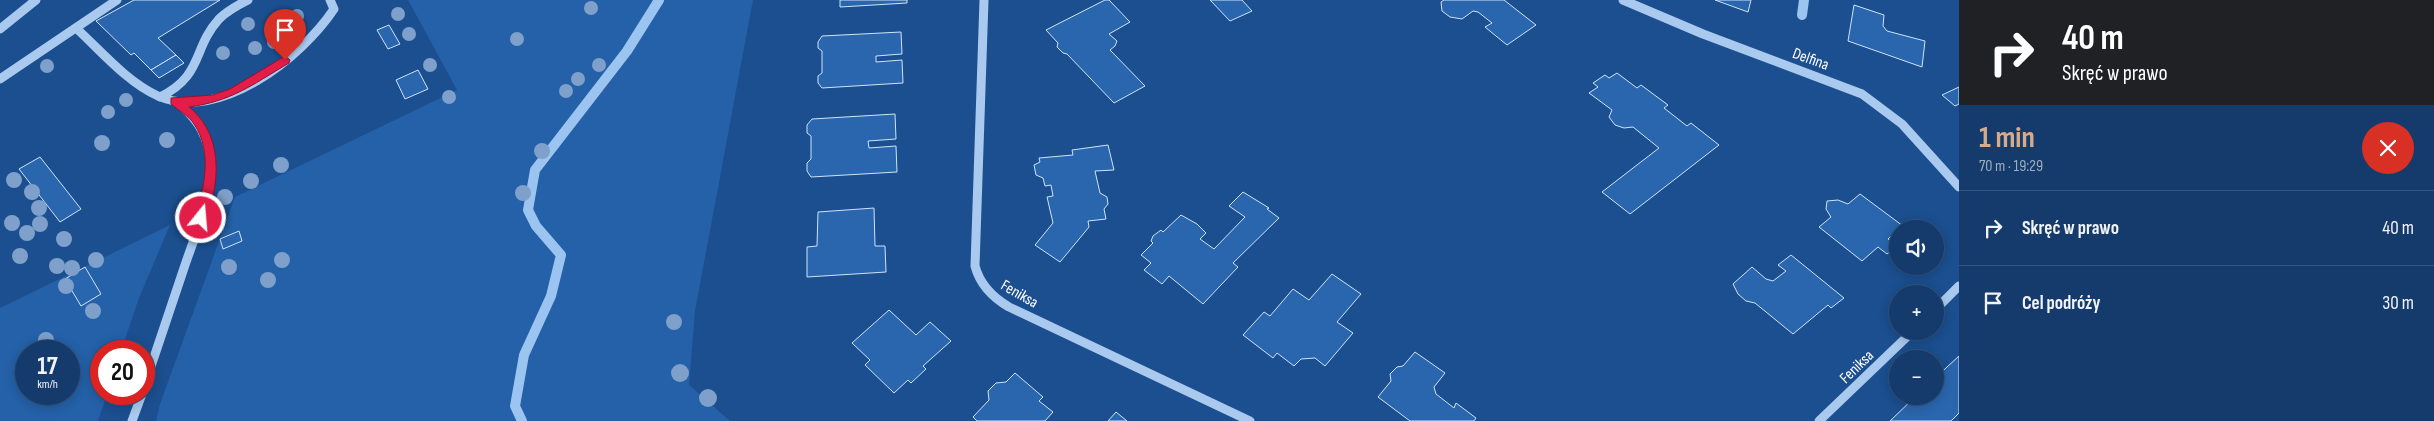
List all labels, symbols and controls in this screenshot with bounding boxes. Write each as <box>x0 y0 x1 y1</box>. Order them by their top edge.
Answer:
pin <box>264 9 306 60</box>
icon: arrive <box>271 16 299 44</box>
text: 40 m <box>2062 17 2124 60</box>
icon: right <box>1979 20 2044 85</box>
street label: Delfina <box>1790 44 1831 75</box>
text: Skręć w prawo <box>2062 60 2168 87</box>
text: 1 min <box>1979 120 2035 156</box>
button: close <box>2362 122 2414 174</box>
text: 70 m · 19:29 <box>1979 157 2043 176</box>
position arrow <box>174 191 226 243</box>
icon: right <box>1979 214 2007 242</box>
text: Skręć w prawo <box>2022 217 2119 240</box>
text: 40 m <box>2382 217 2414 240</box>
map controls <box>1889 220 1944 405</box>
button: sound <box>1889 220 1944 275</box>
street label: Feniksa <box>997 276 1041 312</box>
button: + <box>1889 285 1944 340</box>
icon: arrive <box>1979 289 2007 317</box>
text: Cel podróży <box>2022 292 2100 315</box>
text: 30 m <box>2382 292 2414 315</box>
speed limit sign: 20 <box>90 340 155 405</box>
street label: Feniksa <box>1836 346 1878 388</box>
button: − <box>1889 350 1944 405</box>
text: 17 <box>37 351 58 382</box>
text: km/h <box>37 377 58 392</box>

